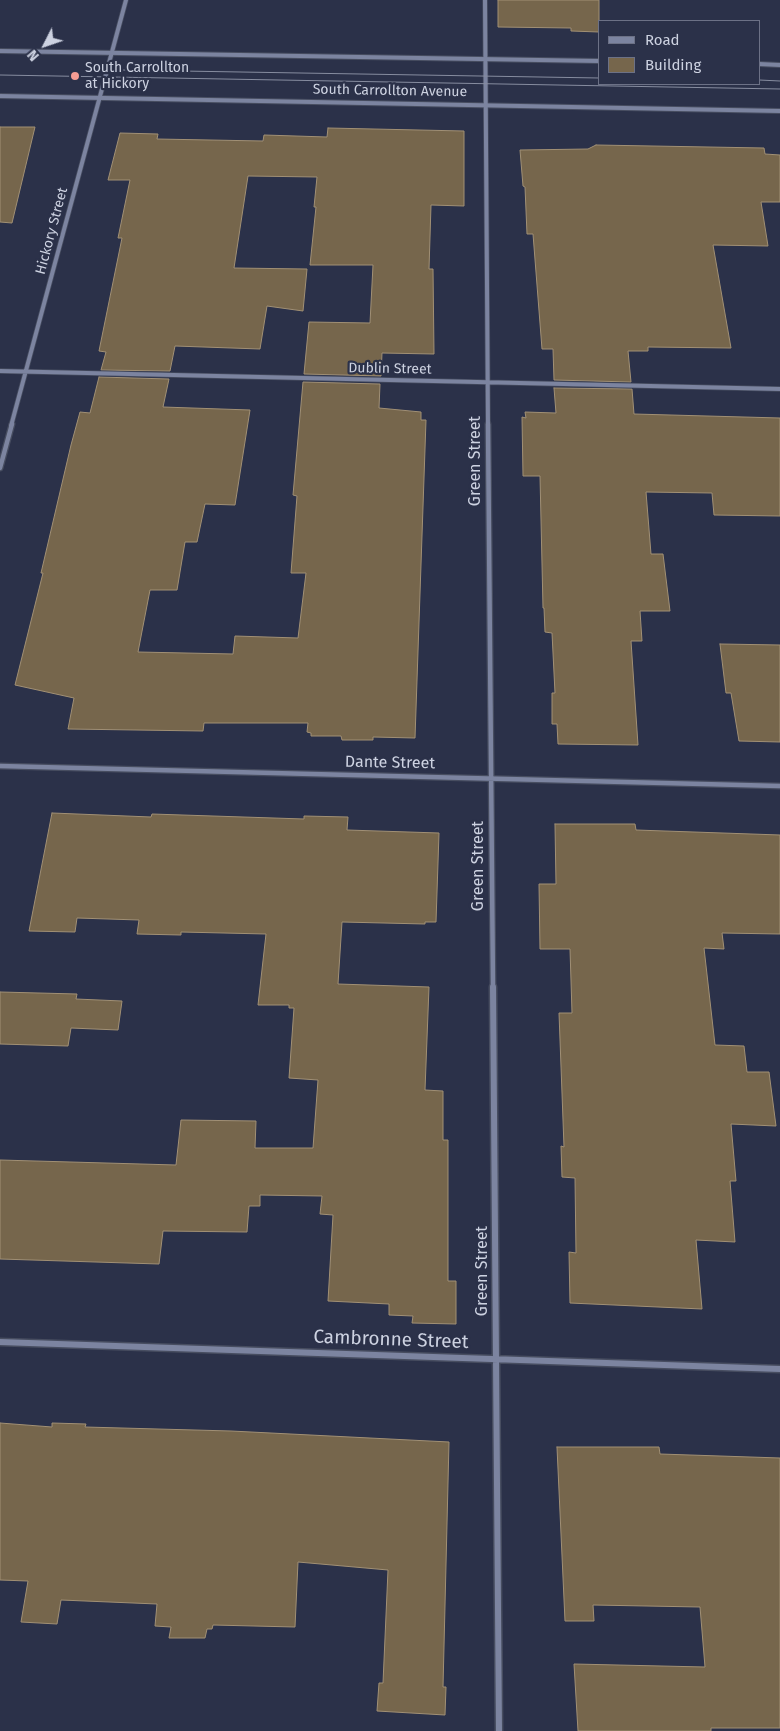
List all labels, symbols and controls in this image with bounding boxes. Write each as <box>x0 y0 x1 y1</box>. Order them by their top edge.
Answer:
north arrow <box>20 20 70 70</box>
legend <box>598 20 760 85</box>
text: Road <box>645 31 680 49</box>
text: N <box>24 46 43 64</box>
text: Building <box>645 56 701 74</box>
place label: South Carrollton at Hickory <box>85 60 189 92</box>
marker: South Carrollton at Hickory <box>69 70 81 82</box>
street label: South Carrollton Avenue <box>313 81 467 101</box>
street label: Hickory Street <box>32 186 72 276</box>
street label: Dublin Street <box>348 360 432 378</box>
street label: Green Street <box>466 416 486 506</box>
street label: Dante Street <box>345 753 435 773</box>
street label: Green Street <box>469 821 489 911</box>
street label: Green Street <box>473 1226 493 1316</box>
street label: Cambronne Street <box>313 1326 469 1354</box>

